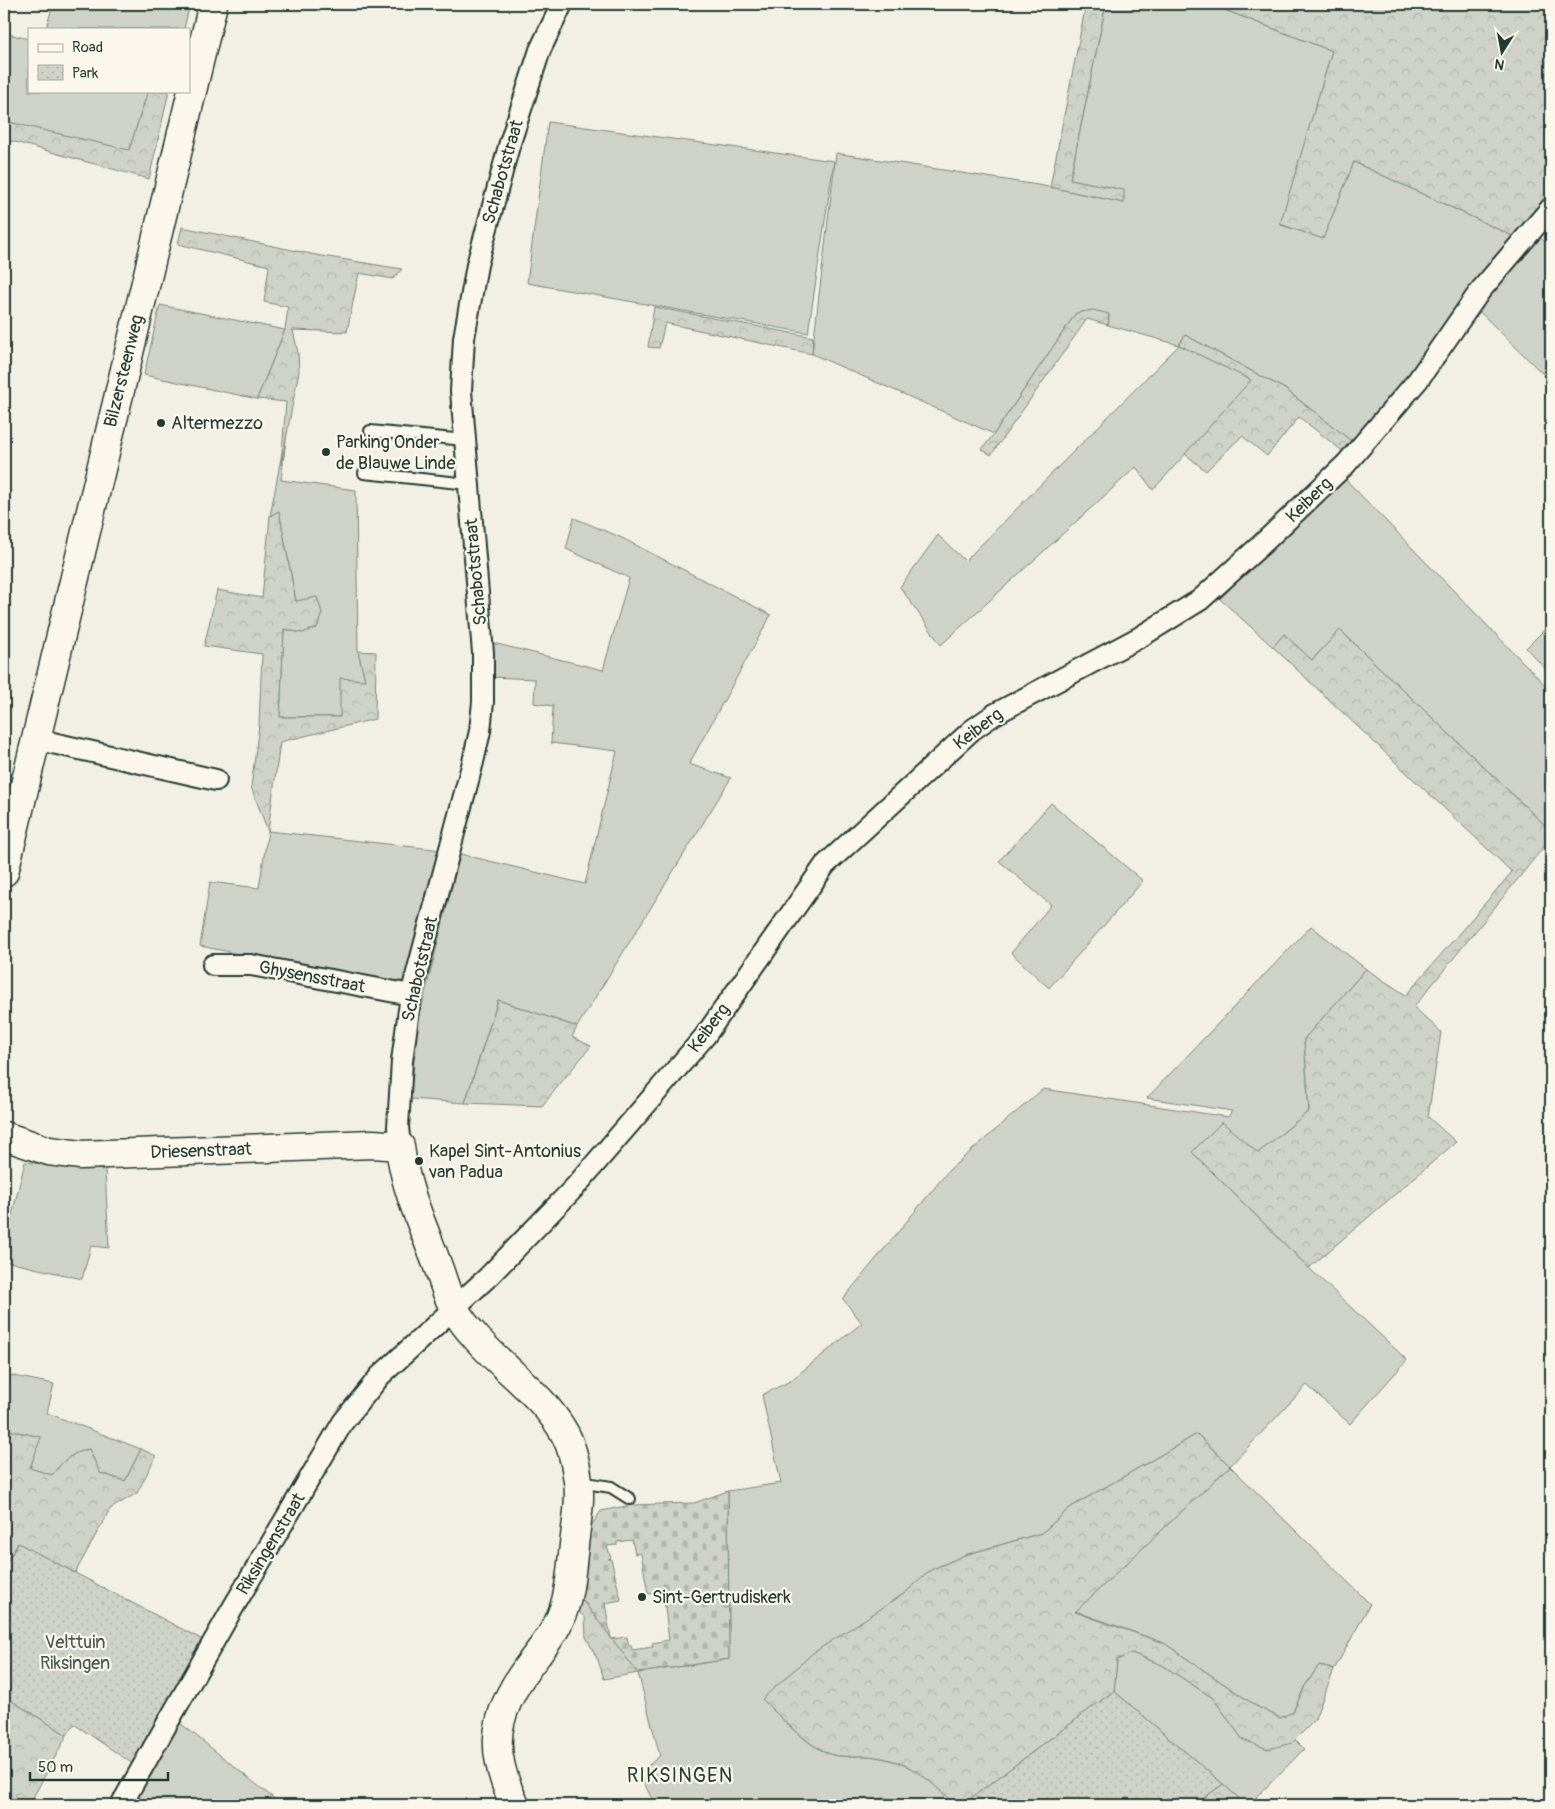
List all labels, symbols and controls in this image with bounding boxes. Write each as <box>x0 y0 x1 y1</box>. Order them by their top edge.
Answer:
legend <box>28 28 190 92</box>
north arrow <box>1478 28 1528 78</box>
text: Road <box>72 38 103 57</box>
text: N <box>1493 55 1506 74</box>
text: Park <box>72 64 99 83</box>
street label: Schabotstraat <box>477 117 529 227</box>
street label: Bilzersteenweg <box>99 312 149 430</box>
place label: Altermezzo <box>171 412 263 435</box>
marker: Altermezzo <box>155 417 167 429</box>
place label: Parking Onder de Blauwe Linde <box>336 431 456 475</box>
marker: Parking Onder de Blauwe Linde <box>320 446 332 458</box>
street label: Keiberg <box>1281 472 1337 528</box>
street label: Schabotstraat <box>460 517 492 626</box>
street label: Keiberg <box>949 703 1007 755</box>
street label: Schabotstraat <box>397 913 443 1024</box>
street label: Ghysensstraat <box>257 955 368 999</box>
street label: Keiberg <box>683 999 735 1057</box>
street label: Driesenstraat <box>150 1138 253 1164</box>
place label: Kapel Sint-Antonius van Padua <box>428 1140 581 1184</box>
marker: Kapel Sint-Antonius van Padua <box>413 1155 425 1167</box>
street label: Riksingenstraat <box>232 1488 311 1599</box>
place label: Sint-Gertrudiskerk <box>652 1586 791 1609</box>
marker: Sint-Gertrudiskerk <box>636 1591 648 1603</box>
park label: Velttuin Riksingen <box>40 1631 110 1675</box>
scale bar <box>30 1749 168 1781</box>
text: 50 m <box>38 1758 73 1777</box>
district label: RIKSINGEN <box>627 1763 733 1788</box>

